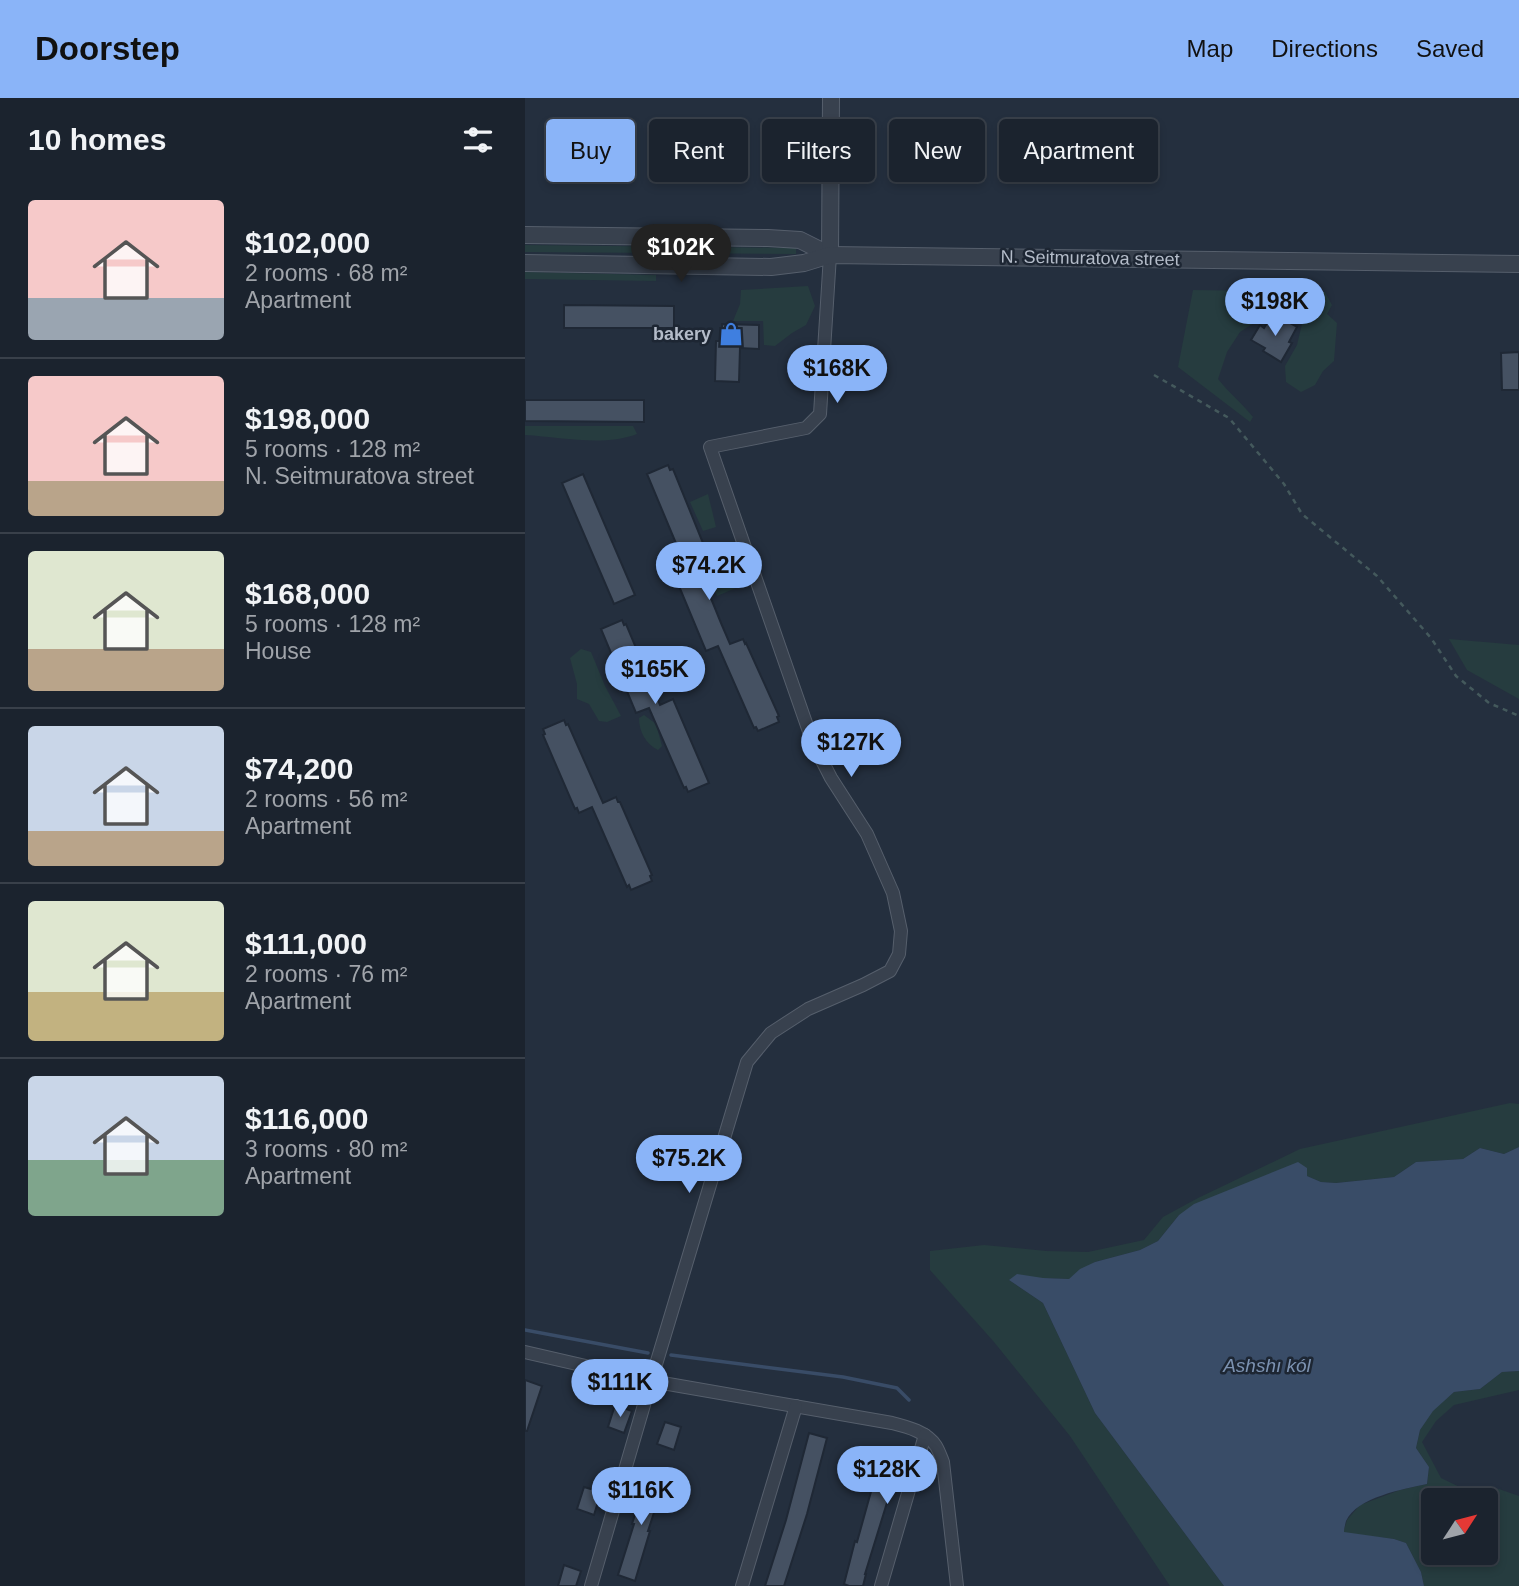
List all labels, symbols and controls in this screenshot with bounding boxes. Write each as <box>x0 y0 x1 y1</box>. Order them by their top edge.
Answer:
text: Doorstep <box>35 30 180 67</box>
text: Map <box>1187 35 1233 62</box>
text: Directions <box>1271 35 1378 62</box>
text: Saved <box>1416 35 1484 62</box>
chip: Buy <box>546 119 635 182</box>
chip: Rent <box>649 119 748 182</box>
chip: Filters <box>762 119 875 182</box>
chip: New <box>889 119 985 182</box>
chip: Apartment <box>999 119 1158 182</box>
icon: filters <box>459 121 497 159</box>
text: 10 homes <box>28 123 166 156</box>
pin: $102K <box>632 225 730 284</box>
text: $102,000 <box>245 226 370 259</box>
icon: home <box>84 228 168 312</box>
text: $102K <box>647 234 715 260</box>
street label: N. Seitmuratova street <box>1000 246 1180 270</box>
text: 2 rooms · 68 m² <box>245 260 407 286</box>
pin: $198K <box>1226 278 1324 338</box>
text: Apartment <box>245 287 351 313</box>
text: $198K <box>1241 288 1309 314</box>
shop icon: bakery <box>717 320 745 348</box>
place label: bakery <box>653 324 711 344</box>
pin: $168K <box>788 345 886 405</box>
text: $168K <box>803 355 871 381</box>
text: $198,000 <box>245 402 370 435</box>
icon: home <box>84 404 168 488</box>
text: 5 rooms · 128 m² <box>245 436 420 462</box>
text: N. Seitmuratova street <box>245 463 474 489</box>
pin: $74.2K <box>652 542 766 602</box>
text: $74.2K <box>672 552 746 578</box>
text: $168,000 <box>245 577 370 610</box>
icon: home <box>84 579 168 663</box>
text: 5 rooms · 128 m² <box>245 611 420 637</box>
text: House <box>245 638 311 664</box>
pin: $165K <box>606 646 704 706</box>
text: $165K <box>621 656 689 682</box>
pin: $127K <box>802 720 900 779</box>
text: $127K <box>817 729 885 755</box>
text: $74,200 <box>245 752 353 785</box>
icon: home <box>84 754 168 838</box>
text: 2 rooms · 56 m² <box>245 786 407 812</box>
text: Apartment <box>245 813 351 839</box>
text: $111,000 <box>245 927 367 960</box>
icon: home <box>84 929 168 1013</box>
text: 2 rooms · 76 m² <box>245 961 407 987</box>
text: Apartment <box>245 988 351 1014</box>
text: $116,000 <box>245 1102 368 1135</box>
icon: home <box>84 1104 168 1188</box>
text: 3 rooms · 80 m² <box>245 1136 407 1162</box>
pin: $75.2K <box>632 1136 746 1195</box>
text: $75.2K <box>652 1145 726 1171</box>
text: Apartment <box>245 1163 351 1189</box>
water label: Ashshı kól <box>1222 1355 1312 1376</box>
pin: $111K <box>571 1360 669 1419</box>
text: $111K <box>587 1369 653 1395</box>
pin: $128K <box>838 1446 936 1506</box>
text: $128K <box>853 1456 921 1482</box>
pin: $116K <box>592 1468 690 1527</box>
text: $116K <box>608 1477 674 1503</box>
north arrow <box>1421 1488 1498 1564</box>
map controls <box>1421 1488 1498 1565</box>

